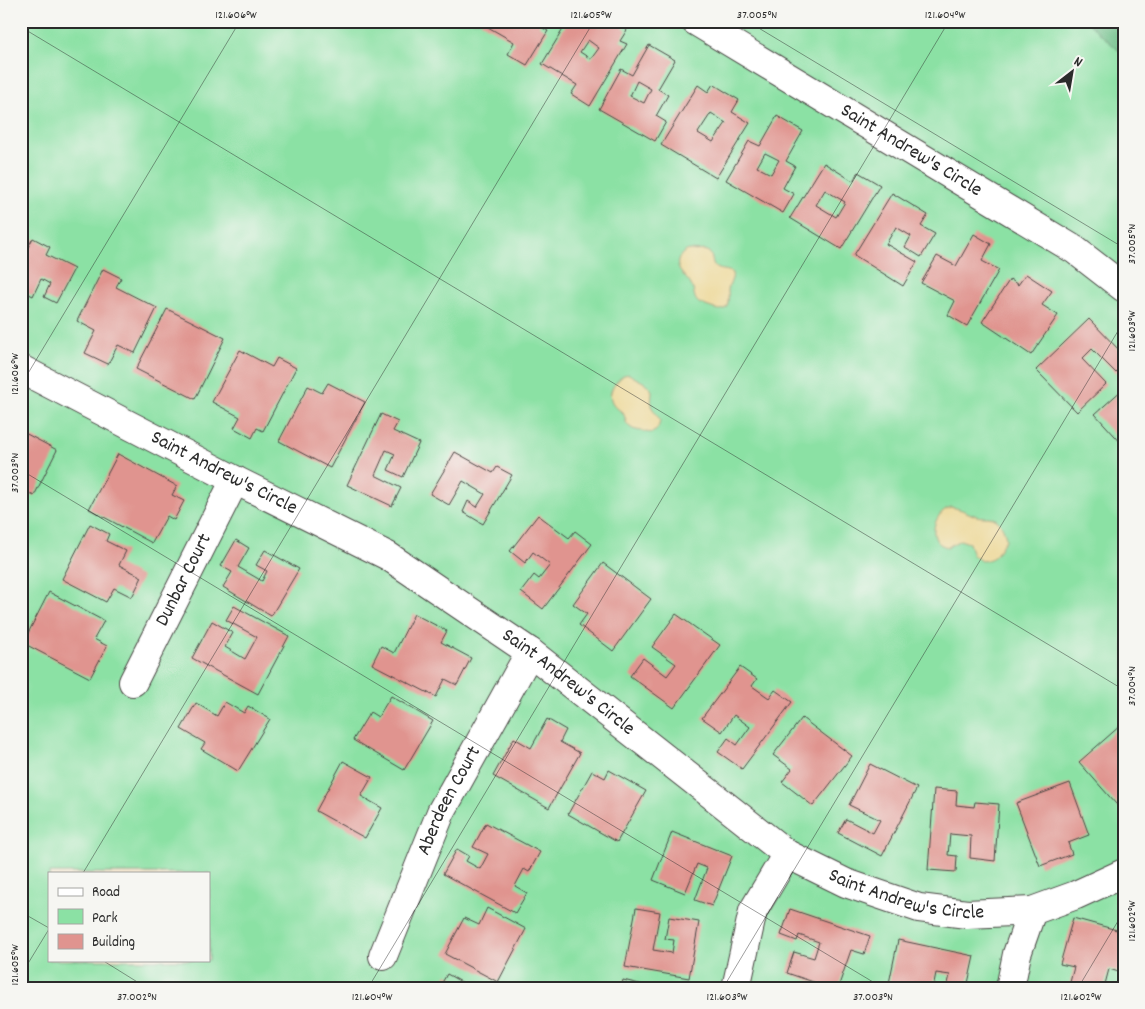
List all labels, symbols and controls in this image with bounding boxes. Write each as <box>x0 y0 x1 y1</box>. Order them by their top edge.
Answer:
text: 121.606°W <box>215 7 257 24</box>
text: 121.605°W <box>570 7 612 24</box>
text: 37.005°N <box>737 7 777 24</box>
text: 121.604°W <box>925 7 965 24</box>
north arrow <box>1048 48 1098 98</box>
text: N <box>1070 52 1086 73</box>
street label: Saint Andrew's Circle <box>834 97 987 205</box>
text: 37.005°N <box>1124 224 1141 264</box>
text: 121.603°W <box>1124 310 1141 351</box>
text: 121.606°W <box>7 353 24 395</box>
street label: Saint Andrew's Circle <box>145 424 302 523</box>
text: 37.003°N <box>7 453 24 493</box>
street label: Dunbar Court <box>149 529 220 631</box>
street label: Saint Andrew's Circle <box>496 622 641 743</box>
text: 37.004°N <box>1124 666 1141 706</box>
street label: Aberdeen Court <box>411 741 489 860</box>
street label: Saint Andrew's Circle <box>823 862 985 928</box>
legend <box>48 872 210 962</box>
text: Road <box>92 882 120 904</box>
text: 121.602°W <box>1124 900 1141 941</box>
text: Park <box>92 908 118 930</box>
text: Building <box>92 932 135 954</box>
text: 121.605°W <box>7 944 24 986</box>
text: 37.002°N <box>117 989 157 1006</box>
text: 121.604°W <box>352 989 392 1006</box>
text: 121.603°W <box>707 989 748 1006</box>
text: 37.003°N <box>853 989 893 1006</box>
text: 121.602°W <box>1061 989 1102 1006</box>

